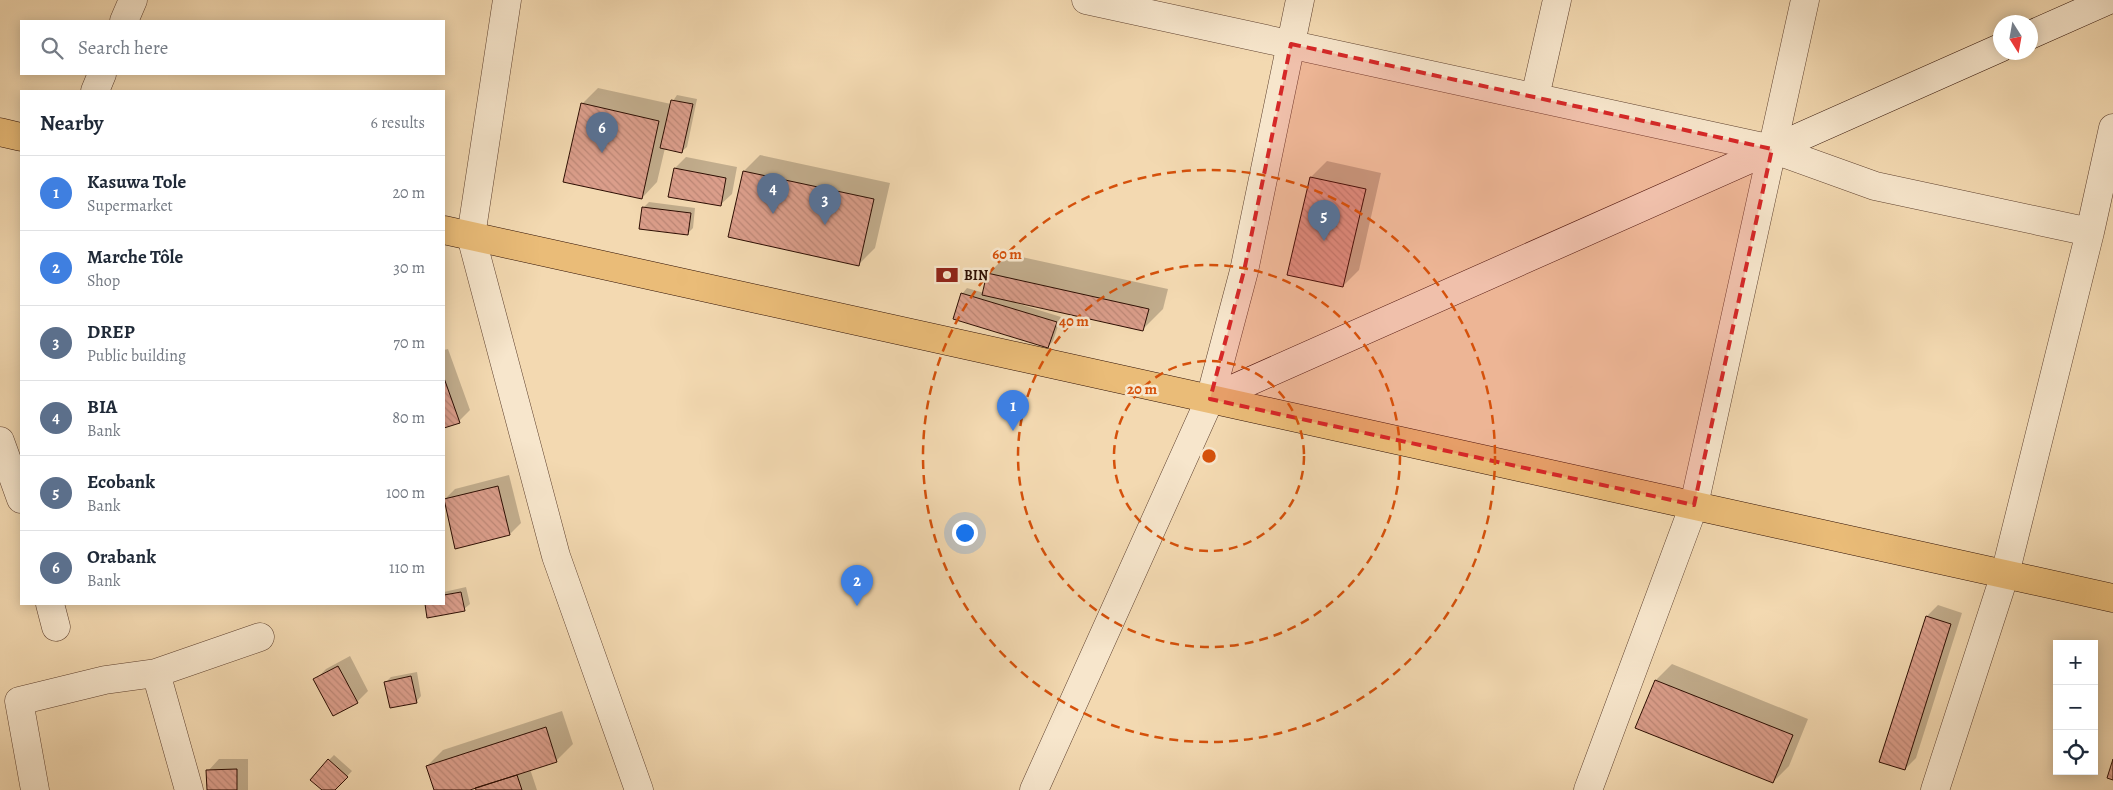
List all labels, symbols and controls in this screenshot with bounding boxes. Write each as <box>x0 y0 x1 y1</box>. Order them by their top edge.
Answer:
north arrow <box>1993 15 2038 60</box>
search box <box>20 20 445 75</box>
icon: search <box>38 34 66 62</box>
text: Search here <box>78 35 168 61</box>
text: Nearby <box>40 109 103 137</box>
text: 6 results <box>371 112 425 134</box>
pin: 6 <box>586 112 618 153</box>
text: Kasuwa Tole <box>87 169 186 195</box>
pin: 4 <box>757 173 789 214</box>
text: 1 <box>53 182 59 204</box>
text: 20 m <box>392 182 425 204</box>
pin: 3 <box>809 184 841 225</box>
text: Supermarket <box>87 195 173 217</box>
pin: 5 <box>1308 200 1340 241</box>
text: Marche Tôle <box>87 244 183 270</box>
text: 60 m <box>992 244 1022 264</box>
text: 2 <box>52 257 60 279</box>
text: 30 m <box>393 257 425 279</box>
bank icon: BIN <box>934 262 960 288</box>
place label: BIN <box>964 266 988 285</box>
text: Shop <box>87 270 120 292</box>
text: 40 m <box>1059 311 1089 331</box>
text: DREP <box>87 319 135 345</box>
text: 3 <box>53 332 59 354</box>
text: 70 m <box>393 332 425 354</box>
text: Public building <box>87 345 186 367</box>
text: 20 m <box>1127 379 1157 399</box>
pin: 1 <box>997 390 1029 431</box>
text: BIA <box>87 394 117 420</box>
text: 4 <box>52 407 60 429</box>
text: 80 m <box>392 407 425 429</box>
text: Bank <box>87 420 121 442</box>
centre of rings <box>1200 447 1218 465</box>
text: Ecobank <box>87 469 155 495</box>
text: 5 <box>53 482 59 504</box>
text: 100 m <box>386 482 425 504</box>
text: Bank <box>87 495 121 517</box>
your location <box>952 520 978 546</box>
text: Orabank <box>87 544 156 570</box>
text: 6 <box>52 557 60 579</box>
text: 110 m <box>389 557 425 579</box>
pin: 2 <box>841 565 873 606</box>
text: Bank <box>87 570 121 592</box>
map controls <box>2053 640 2098 775</box>
button: + <box>2053 640 2098 685</box>
button: − <box>2053 685 2098 730</box>
button: locate <box>2053 730 2098 775</box>

